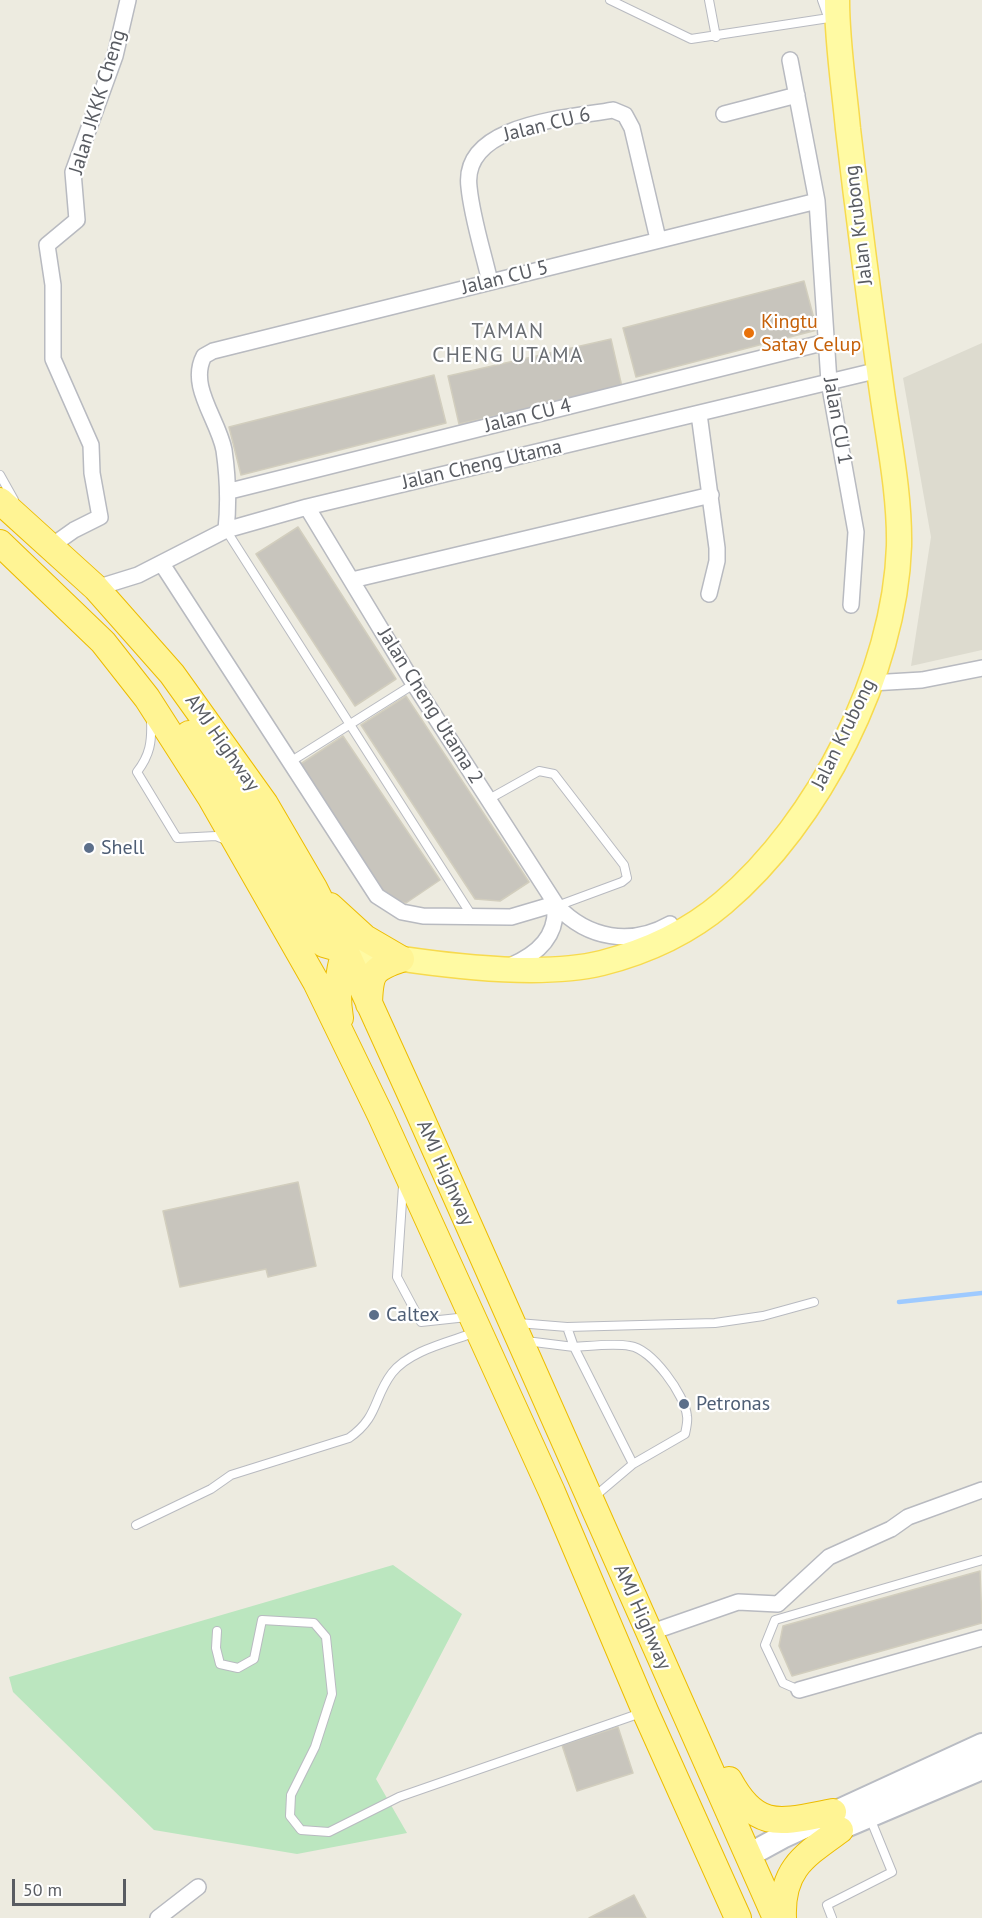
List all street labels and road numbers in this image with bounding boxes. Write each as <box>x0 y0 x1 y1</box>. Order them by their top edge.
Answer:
street label: Jalan JKKK Cheng <box>65 27 131 177</box>
street label: Jalan CU 6 <box>501 103 593 147</box>
street label: Jalan Krubong <box>840 164 878 286</box>
street label: Jalan CU 5 <box>459 256 551 300</box>
street label: Jalan CU 1 <box>818 375 856 467</box>
street label: Jalan CU 4 <box>482 394 574 438</box>
street label: Jalan Cheng Utama <box>400 435 564 495</box>
street label: Jalan Cheng Utama 2 <box>372 624 488 788</box>
street label: Jalan Krubong <box>807 675 881 793</box>
street label: AMJ Highway <box>180 690 264 796</box>
street label: AMJ Highway <box>411 1116 479 1230</box>
street label: AMJ Highway <box>608 1560 676 1674</box>

